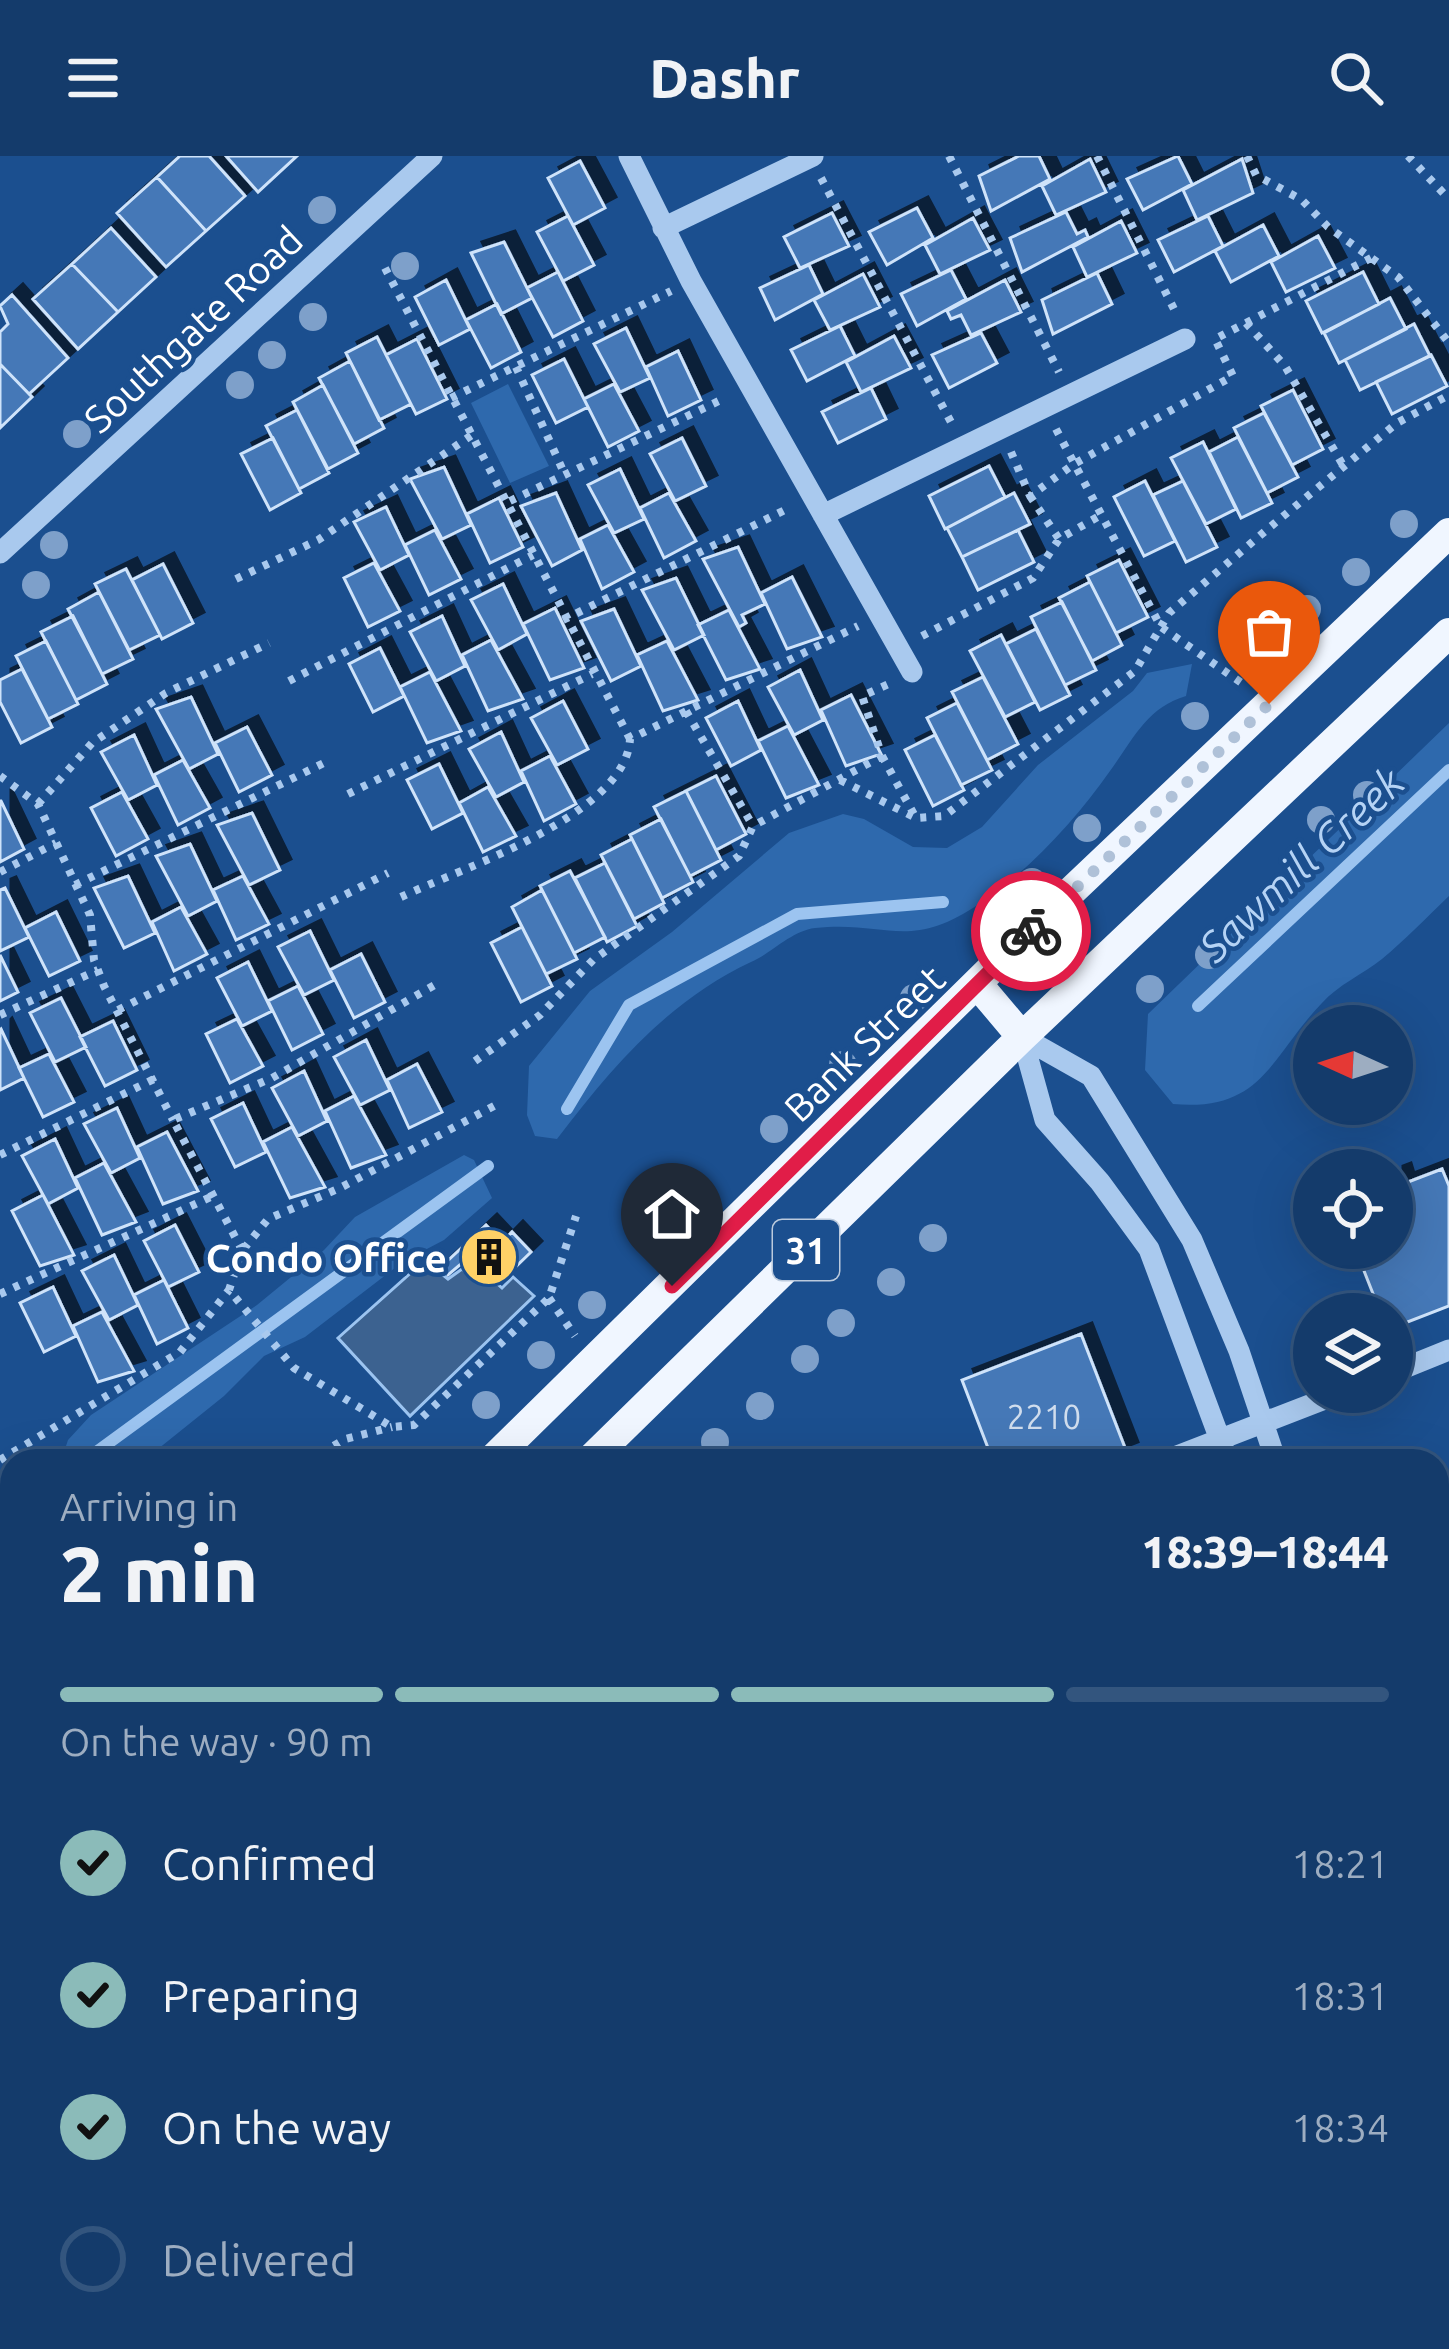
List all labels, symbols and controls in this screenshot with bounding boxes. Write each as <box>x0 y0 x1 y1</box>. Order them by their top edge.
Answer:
icon: menu <box>60 45 126 111</box>
icon: search <box>1323 45 1389 111</box>
text: Dashr <box>649 48 800 108</box>
street label: Southgate Road <box>76 217 310 441</box>
pin <box>1218 581 1320 704</box>
icon: bag <box>1236 599 1302 665</box>
water label: Sawmill Creek <box>1189 757 1413 971</box>
courier <box>971 871 1091 991</box>
icon: bike <box>998 898 1064 964</box>
street label: Bank Street <box>775 956 953 1130</box>
north arrow <box>1293 1005 1413 1125</box>
map controls <box>1293 1005 1413 1413</box>
button: locate <box>1293 1149 1413 1269</box>
pin <box>621 1163 723 1286</box>
icon: home <box>639 1181 705 1247</box>
road number: 31 <box>773 1220 839 1280</box>
building icon: Condo Office <box>458 1226 520 1288</box>
place label: Condo Office <box>206 1236 447 1279</box>
button: layers <box>1293 1293 1413 1413</box>
house number: 2210 <box>1007 1398 1081 1435</box>
text: Arriving in <box>60 1485 238 1528</box>
text: 18:39–18:44 <box>1141 1526 1389 1577</box>
text: 2 min <box>60 1529 258 1617</box>
text: On the way · 90 m <box>60 1720 373 1763</box>
icon: check <box>60 1830 126 1896</box>
text: Confirmed <box>162 1838 377 1889</box>
text: 18:21 <box>1291 1842 1389 1885</box>
icon: check <box>60 1962 126 2028</box>
text: Preparing <box>162 1970 360 2021</box>
text: 18:31 <box>1291 1974 1389 2017</box>
icon: check <box>60 2094 126 2160</box>
text: On the way <box>162 2102 391 2153</box>
text: 18:34 <box>1291 2106 1389 2149</box>
text: Delivered <box>162 2234 356 2285</box>

